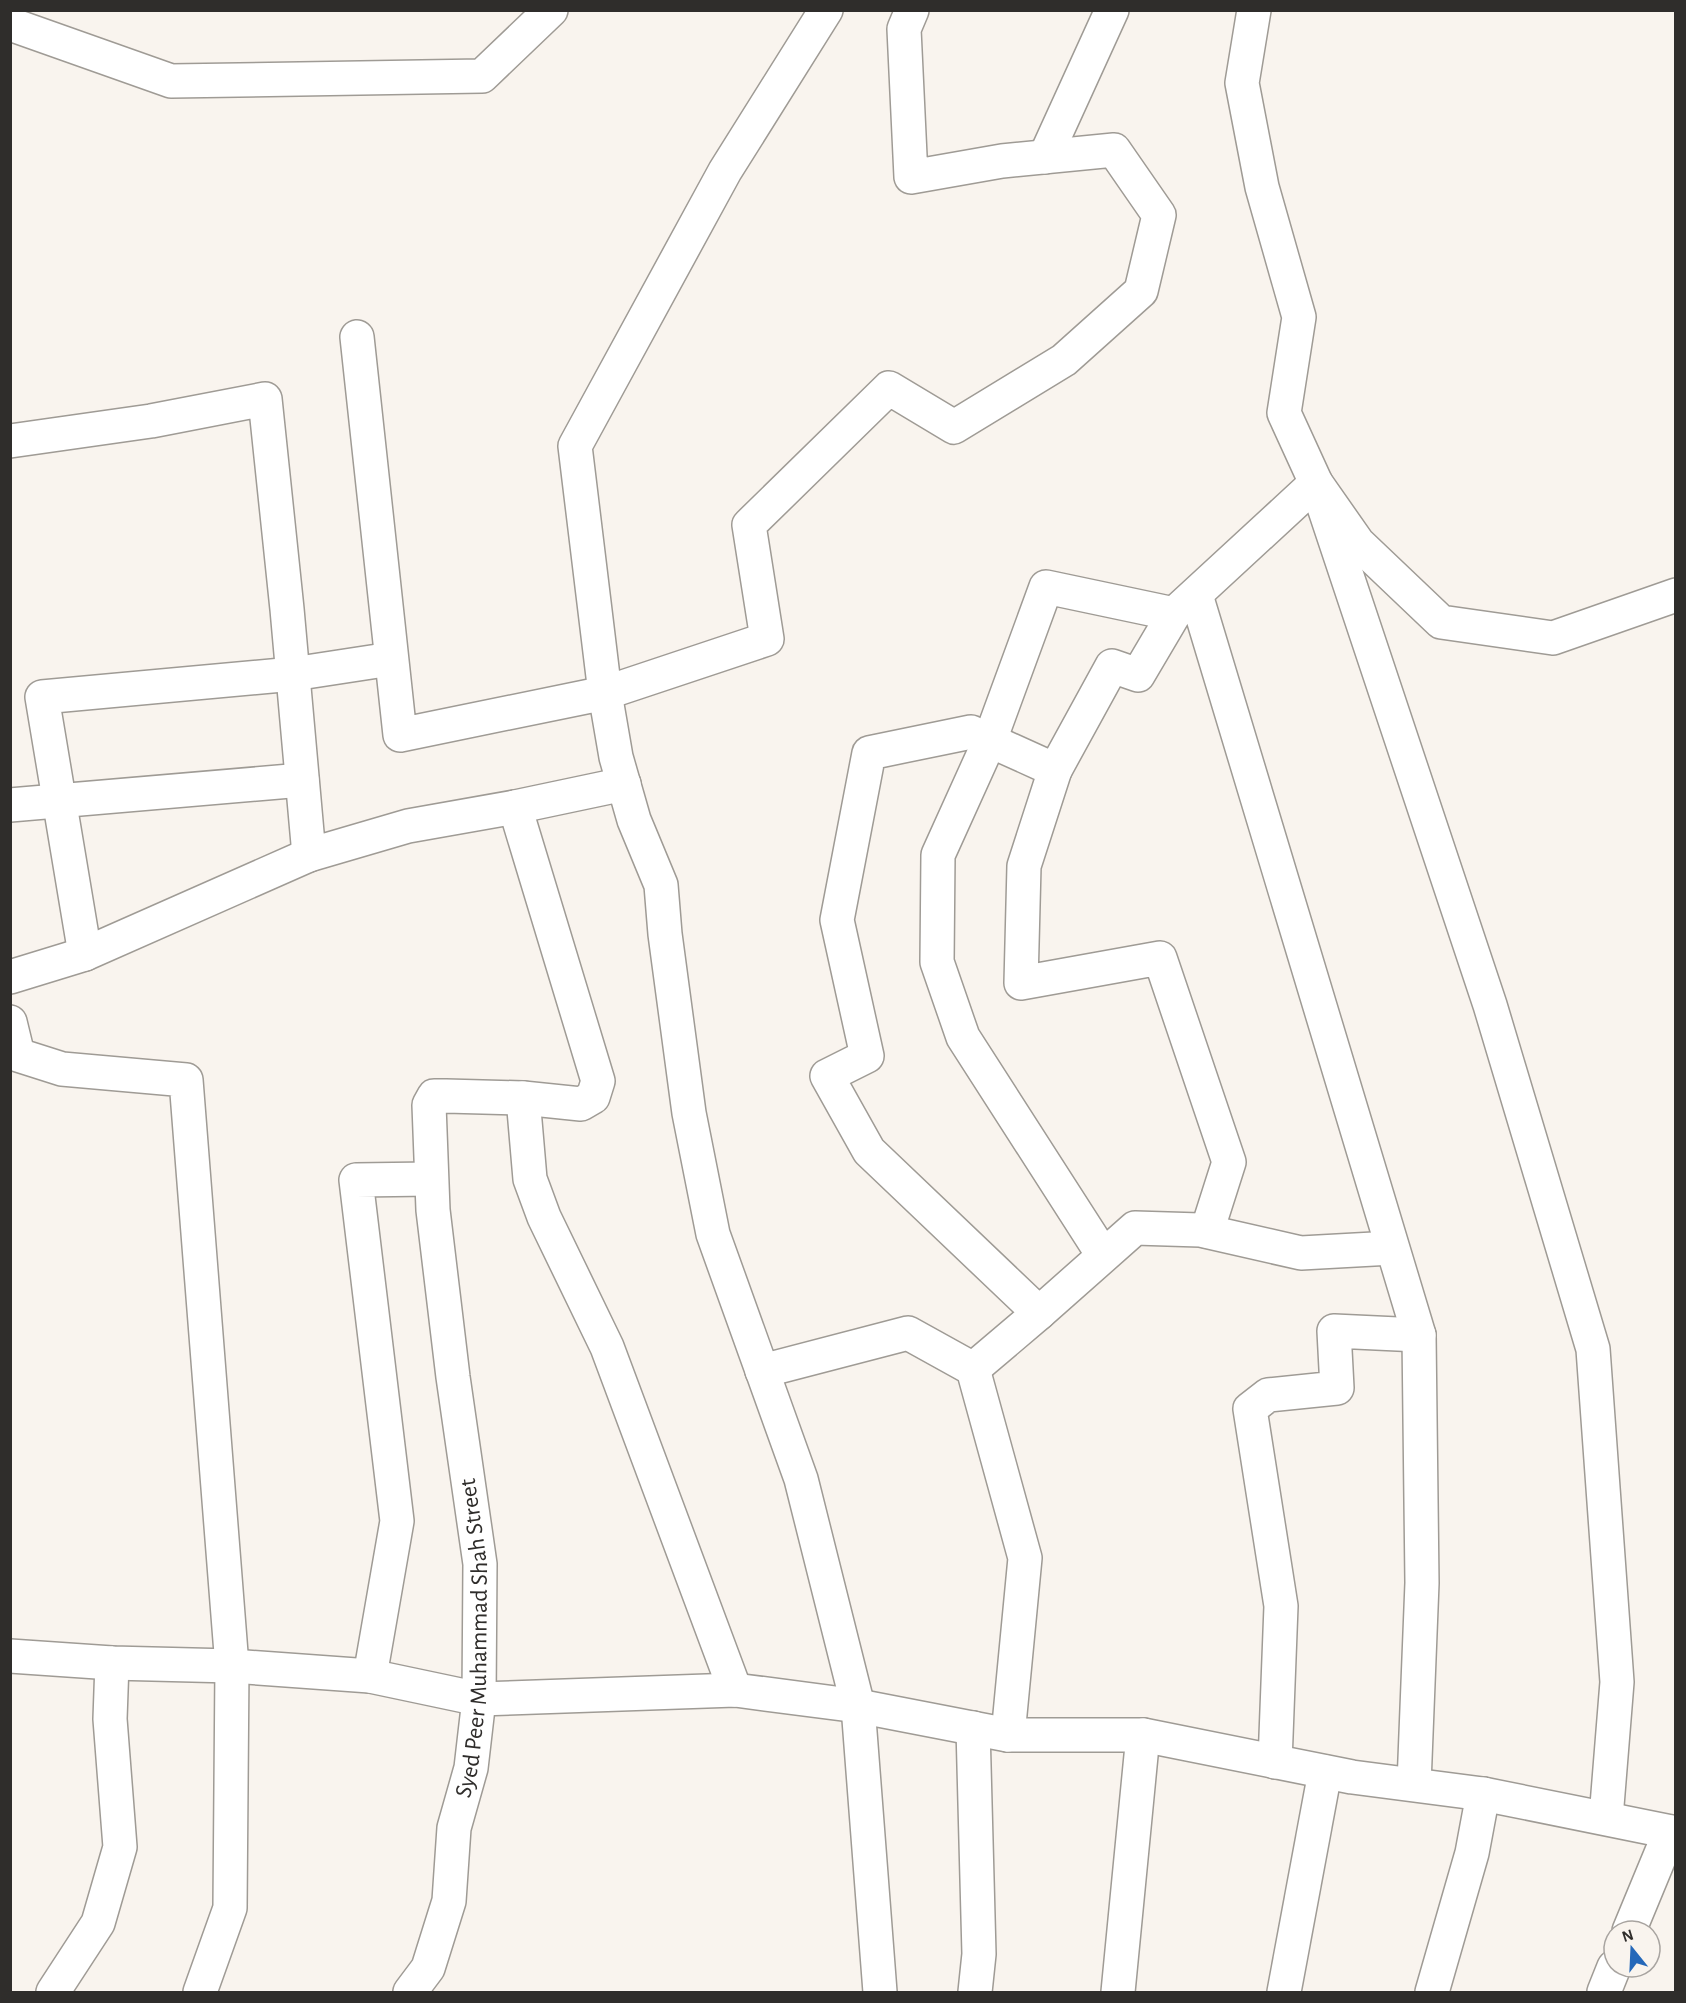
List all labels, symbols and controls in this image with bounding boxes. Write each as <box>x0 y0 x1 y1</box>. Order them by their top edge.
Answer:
street label: Syed Peer Muhammad Shah Street <box>451 1477 492 1800</box>
north arrow <box>1602 1919 1662 1979</box>
text: N <box>1620 1926 1635 1945</box>

